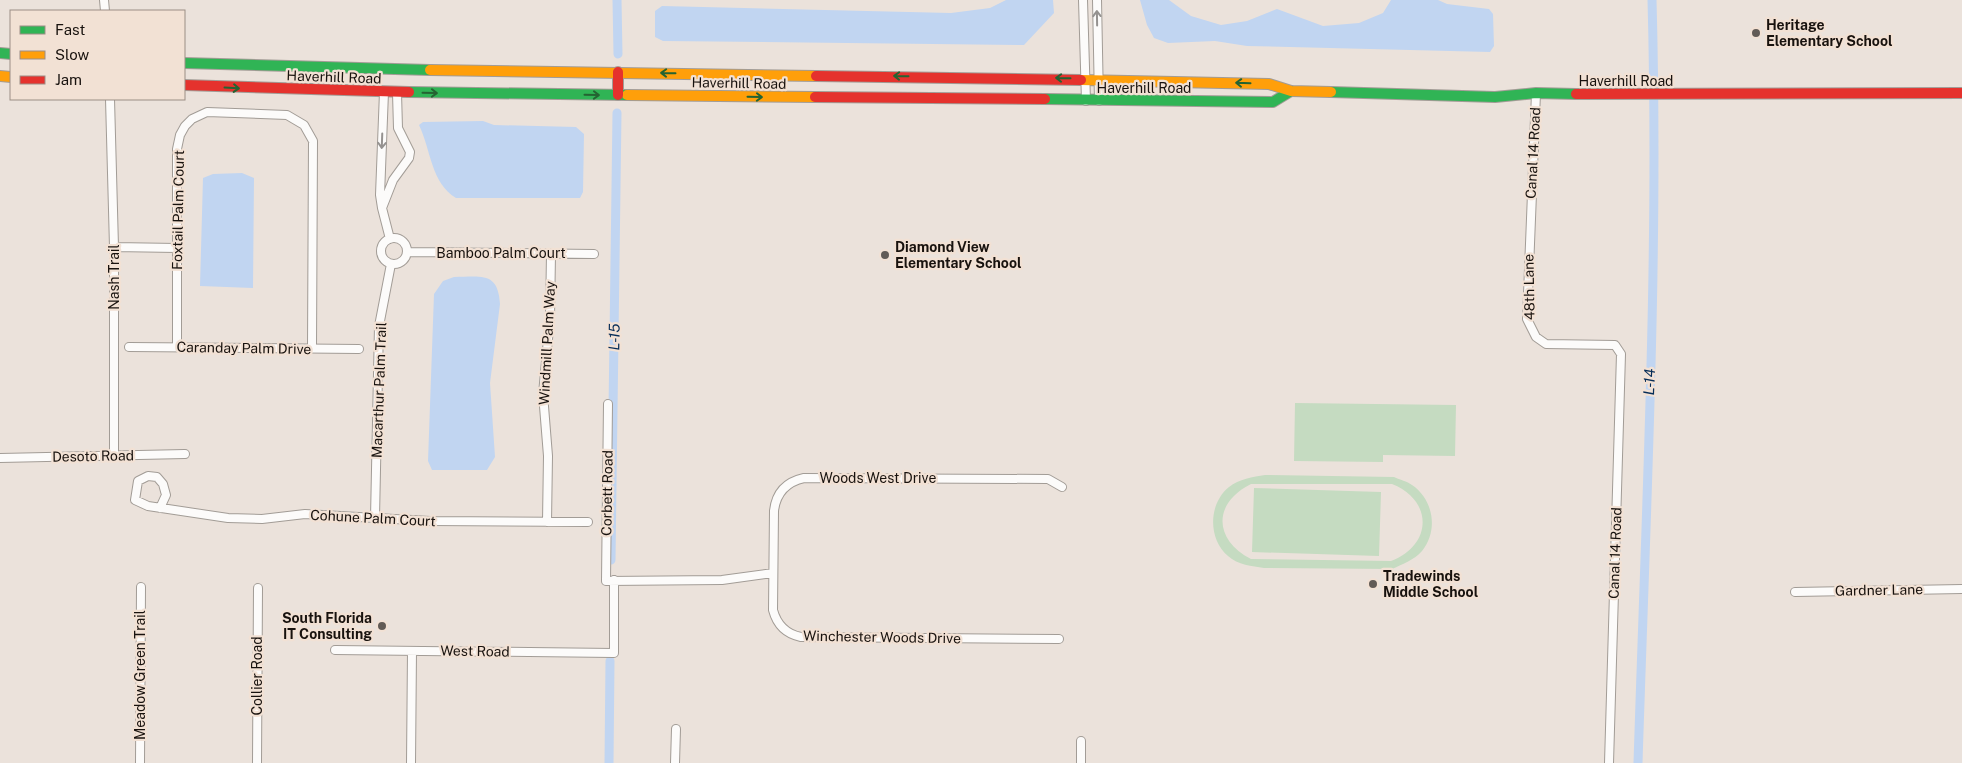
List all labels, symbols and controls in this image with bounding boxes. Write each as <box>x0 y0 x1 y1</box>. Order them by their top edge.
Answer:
legend <box>10 10 185 100</box>
one-way arrow <box>1092 10 1102 26</box>
place label: Heritage Elementary School <box>1766 17 1893 49</box>
text: Fast <box>55 21 85 38</box>
marker: Heritage Elementary School <box>1750 27 1762 39</box>
text: Slow <box>55 46 90 63</box>
street label: Haverhill Road <box>286 67 382 87</box>
one-way arrow <box>660 68 676 78</box>
text: Jam <box>55 71 82 88</box>
one-way arrow <box>893 71 909 81</box>
one-way arrow <box>1055 73 1072 83</box>
street label: Haverhill Road <box>1579 73 1673 89</box>
street label: Haverhill Road <box>691 74 787 92</box>
one-way arrow <box>1235 78 1252 88</box>
street label: Haverhill Road <box>1097 80 1191 96</box>
one-way arrow <box>224 83 240 92</box>
one-way arrow <box>422 88 438 98</box>
one-way arrow <box>584 90 600 100</box>
one-way arrow <box>746 92 763 102</box>
street label: Canal 14 Road <box>1523 107 1543 199</box>
one-way arrow <box>377 132 387 149</box>
street label: Foxtail Palm Court <box>169 150 187 270</box>
place label: Diamond View Elementary School <box>895 239 1022 271</box>
street label: Nash Trail <box>106 244 122 310</box>
street label: Bamboo Palm Court <box>436 245 566 261</box>
marker: Diamond View Elementary School <box>879 249 891 261</box>
street label: 48th Lane <box>1520 254 1538 320</box>
street label: Windmill Palm Way <box>536 280 558 406</box>
street label: Macarthur Palm Trail <box>369 322 389 458</box>
water label: L-15 <box>605 323 623 351</box>
street label: Caranday Palm Drive <box>177 339 312 357</box>
water label: L-14 <box>1640 368 1658 396</box>
street label: Desoto Road <box>52 447 134 465</box>
street label: Corbett Road <box>598 450 616 536</box>
street label: Woods West Drive <box>820 470 937 486</box>
street label: Cohune Palm Court <box>310 507 436 529</box>
street label: Canal 14 Road <box>1605 507 1625 599</box>
place label: Tradewinds Middle School <box>1383 568 1479 600</box>
marker: Tradewinds Middle School <box>1367 578 1379 590</box>
street label: Gardner Lane <box>1835 581 1923 599</box>
street label: Meadow Green Trail <box>132 610 148 740</box>
place label: South Florida IT Consulting <box>282 610 372 642</box>
marker: South Florida IT Consulting <box>376 620 388 632</box>
street label: Winchester Woods Drive <box>803 628 961 646</box>
street label: Collier Road <box>249 636 265 716</box>
street label: West Road <box>440 642 510 660</box>

